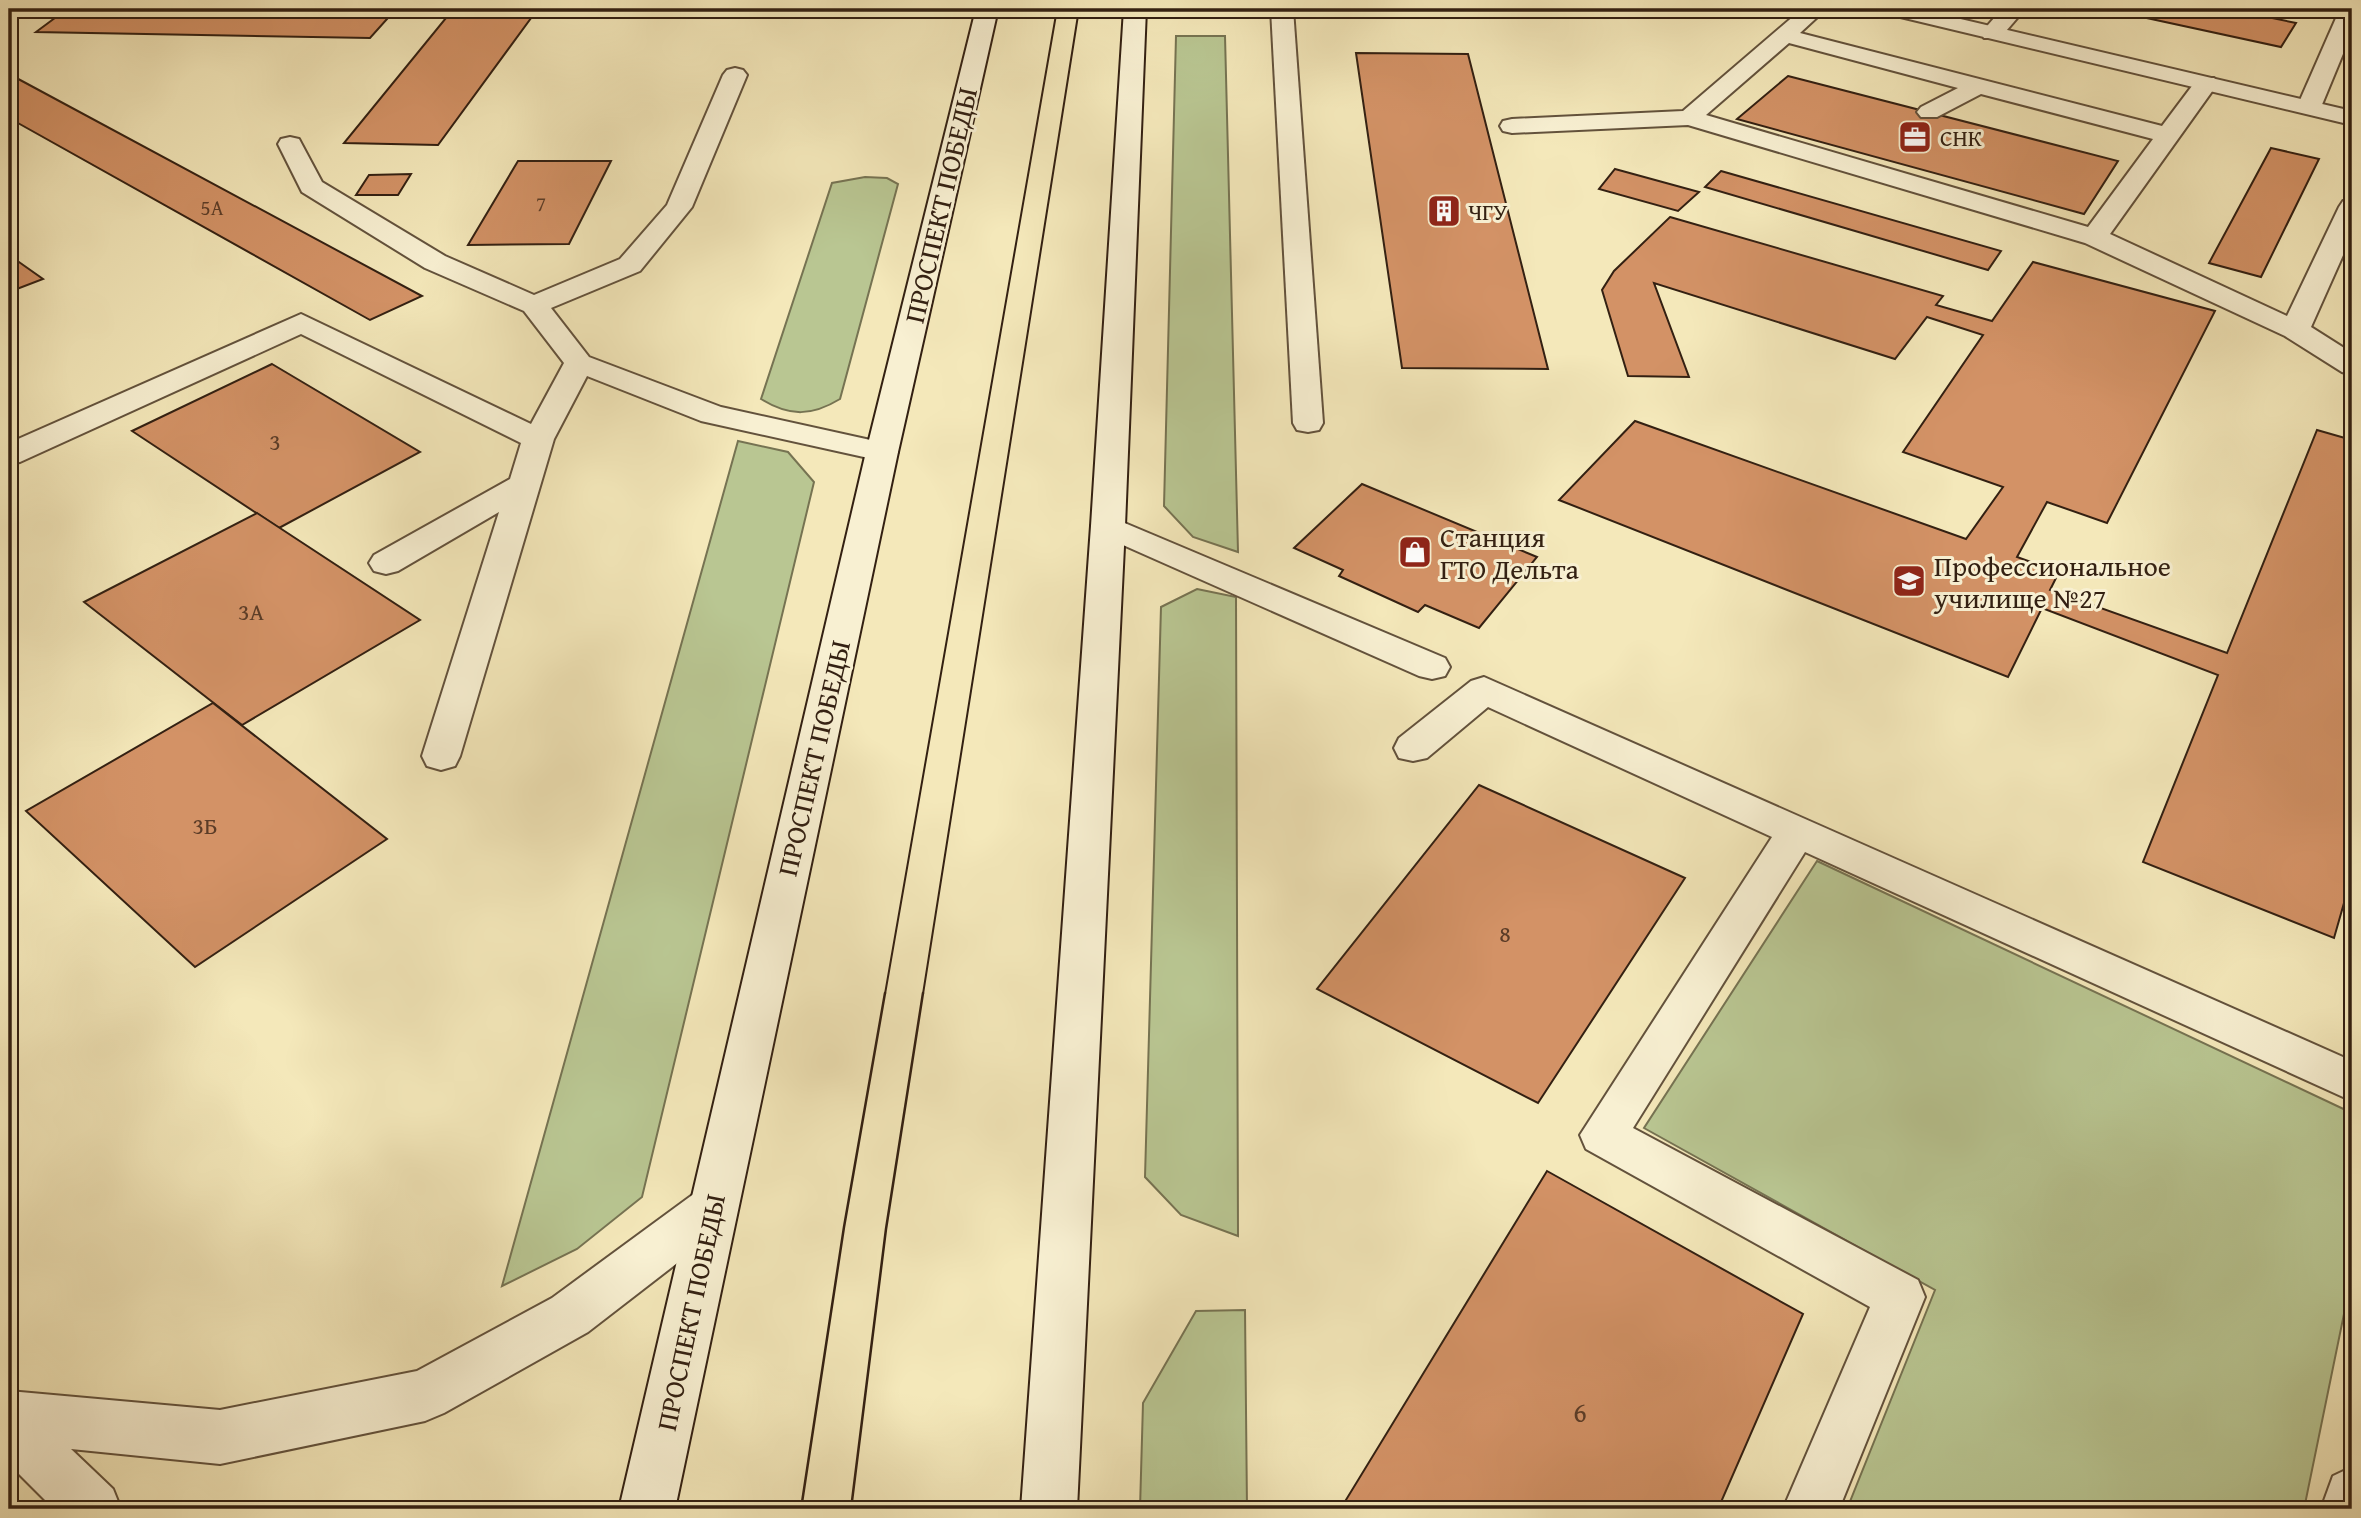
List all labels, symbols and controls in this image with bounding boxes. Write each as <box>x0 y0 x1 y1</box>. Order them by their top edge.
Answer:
street label: ПРОСПЕКТ ПОБЕДЫ <box>893 83 987 327</box>
office icon: СНК <box>1896 118 1934 156</box>
place label: СНК <box>1940 121 1982 154</box>
house number: 7 <box>536 188 546 219</box>
house number: 5А <box>201 192 224 223</box>
building icon: ЧГУ <box>1425 192 1463 230</box>
place label: ЧГУ <box>1468 195 1508 228</box>
house number: 3 <box>269 424 281 459</box>
place label: Станция ГТО Дельта <box>1440 516 1580 589</box>
shop icon: Станция ГТО Дельта <box>1396 533 1434 571</box>
place label: Профессиональное училище №27 <box>1933 545 2171 618</box>
school or university icon: Профессиональное училище №27 <box>1890 562 1928 600</box>
house number: 3А <box>238 594 265 629</box>
street label: ПРОСПЕКТ ПОБЕДЫ <box>766 636 860 880</box>
house number: 3Б <box>192 808 218 843</box>
house number: 8 <box>1499 916 1511 951</box>
street label: ПРОСПЕКТ ПОБЕДЫ <box>645 1190 735 1434</box>
house number: 6 <box>1573 1391 1587 1432</box>

